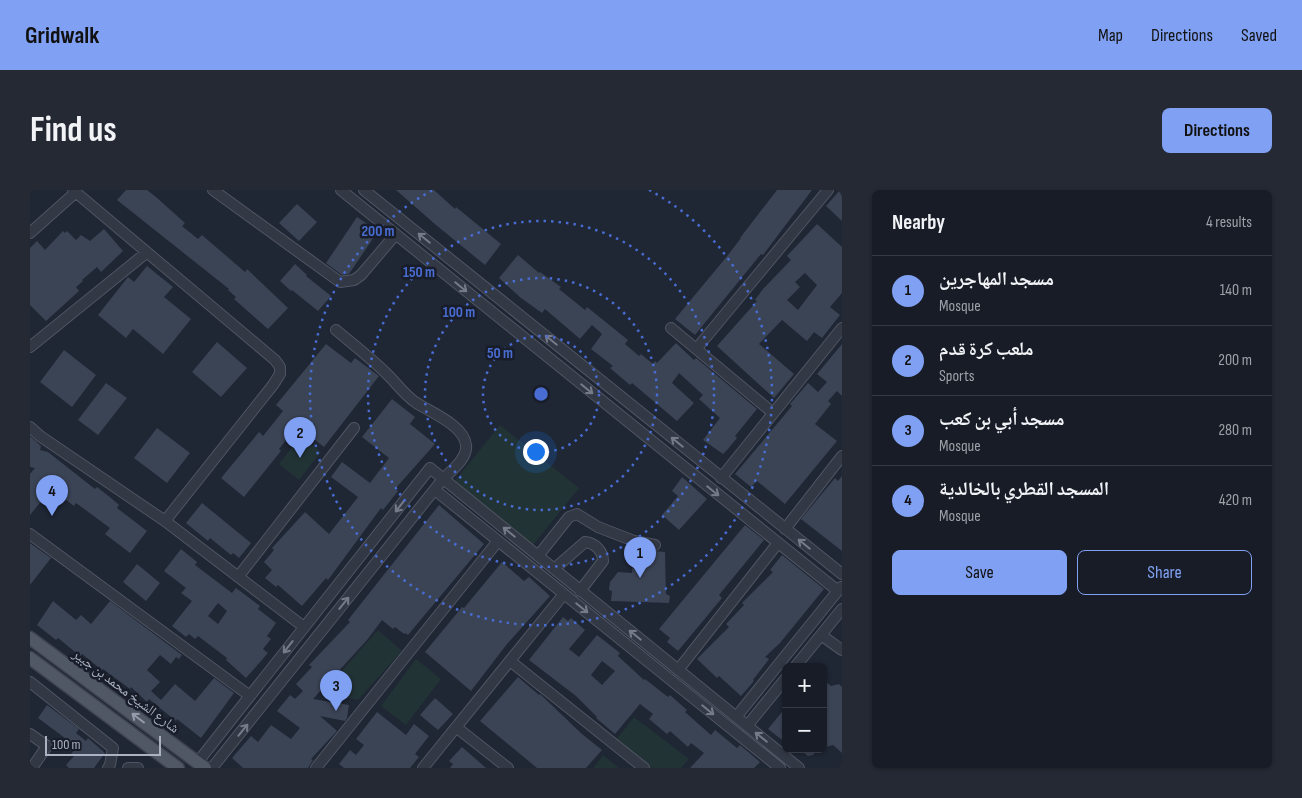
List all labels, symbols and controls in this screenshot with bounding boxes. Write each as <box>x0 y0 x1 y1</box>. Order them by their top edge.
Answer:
text: Gridwalk <box>25 21 99 50</box>
text: Map <box>1098 25 1123 46</box>
text: Directions <box>1151 25 1213 46</box>
text: Saved <box>1241 25 1277 46</box>
button: Directions <box>1162 108 1272 153</box>
text: Find us <box>30 109 117 152</box>
text: Nearby <box>892 210 945 235</box>
text: 4 results <box>1206 213 1252 232</box>
text: 200 m <box>361 222 395 241</box>
one-way arrow <box>418 233 431 244</box>
text: 150 m <box>403 263 435 282</box>
text: مسجد المهاجرين <box>939 268 1054 291</box>
one-way arrow <box>454 281 467 292</box>
text: 1 <box>905 281 911 300</box>
text: 140 m <box>1220 281 1252 300</box>
text: Mosque <box>939 297 981 316</box>
text: 100 m <box>443 303 475 322</box>
one-way arrow <box>545 335 558 346</box>
text: ملعب كرة قدم <box>939 338 1033 361</box>
text: 50 m <box>487 344 513 363</box>
text: 2 <box>904 351 912 370</box>
text: 200 m <box>1218 351 1252 370</box>
text: Sports <box>939 367 974 386</box>
one-way arrow <box>580 383 593 394</box>
centre of rings <box>532 385 550 403</box>
text: مسجد أبي بن كعب <box>939 408 1065 431</box>
pin: 2 <box>284 417 316 458</box>
text: 3 <box>904 421 912 440</box>
text: 280 m <box>1218 421 1252 440</box>
one-way arrow <box>671 437 684 448</box>
text: Mosque <box>939 437 981 456</box>
your location <box>523 439 549 465</box>
pin: 4 <box>36 475 68 516</box>
text: المسجد القطري بالخالدية <box>939 478 1109 501</box>
one-way arrow <box>707 485 720 496</box>
text: 4 <box>904 491 912 510</box>
text: 420 m <box>1219 491 1252 510</box>
one-way arrow <box>394 499 405 512</box>
text: Mosque <box>939 507 981 526</box>
one-way arrow <box>503 527 516 538</box>
pin: 1 <box>624 537 656 578</box>
one-way arrow <box>798 539 811 550</box>
button: Save <box>892 550 1067 595</box>
button: Share <box>1077 550 1252 595</box>
one-way arrow <box>339 597 350 610</box>
one-way arrow <box>575 603 588 614</box>
one-way arrow <box>629 629 642 640</box>
one-way arrow <box>282 641 293 654</box>
street label: شارع الشيخ محمد بن جبير <box>68 645 183 738</box>
map controls <box>782 663 827 753</box>
button: + <box>782 663 827 708</box>
pin: 3 <box>320 670 352 711</box>
one-way arrow <box>702 705 715 716</box>
button: − <box>782 708 827 753</box>
one-way arrow <box>131 713 145 723</box>
one-way arrow <box>237 724 248 737</box>
one-way arrow <box>755 732 768 743</box>
scale bar <box>45 733 161 756</box>
text: 100 m <box>52 736 81 753</box>

